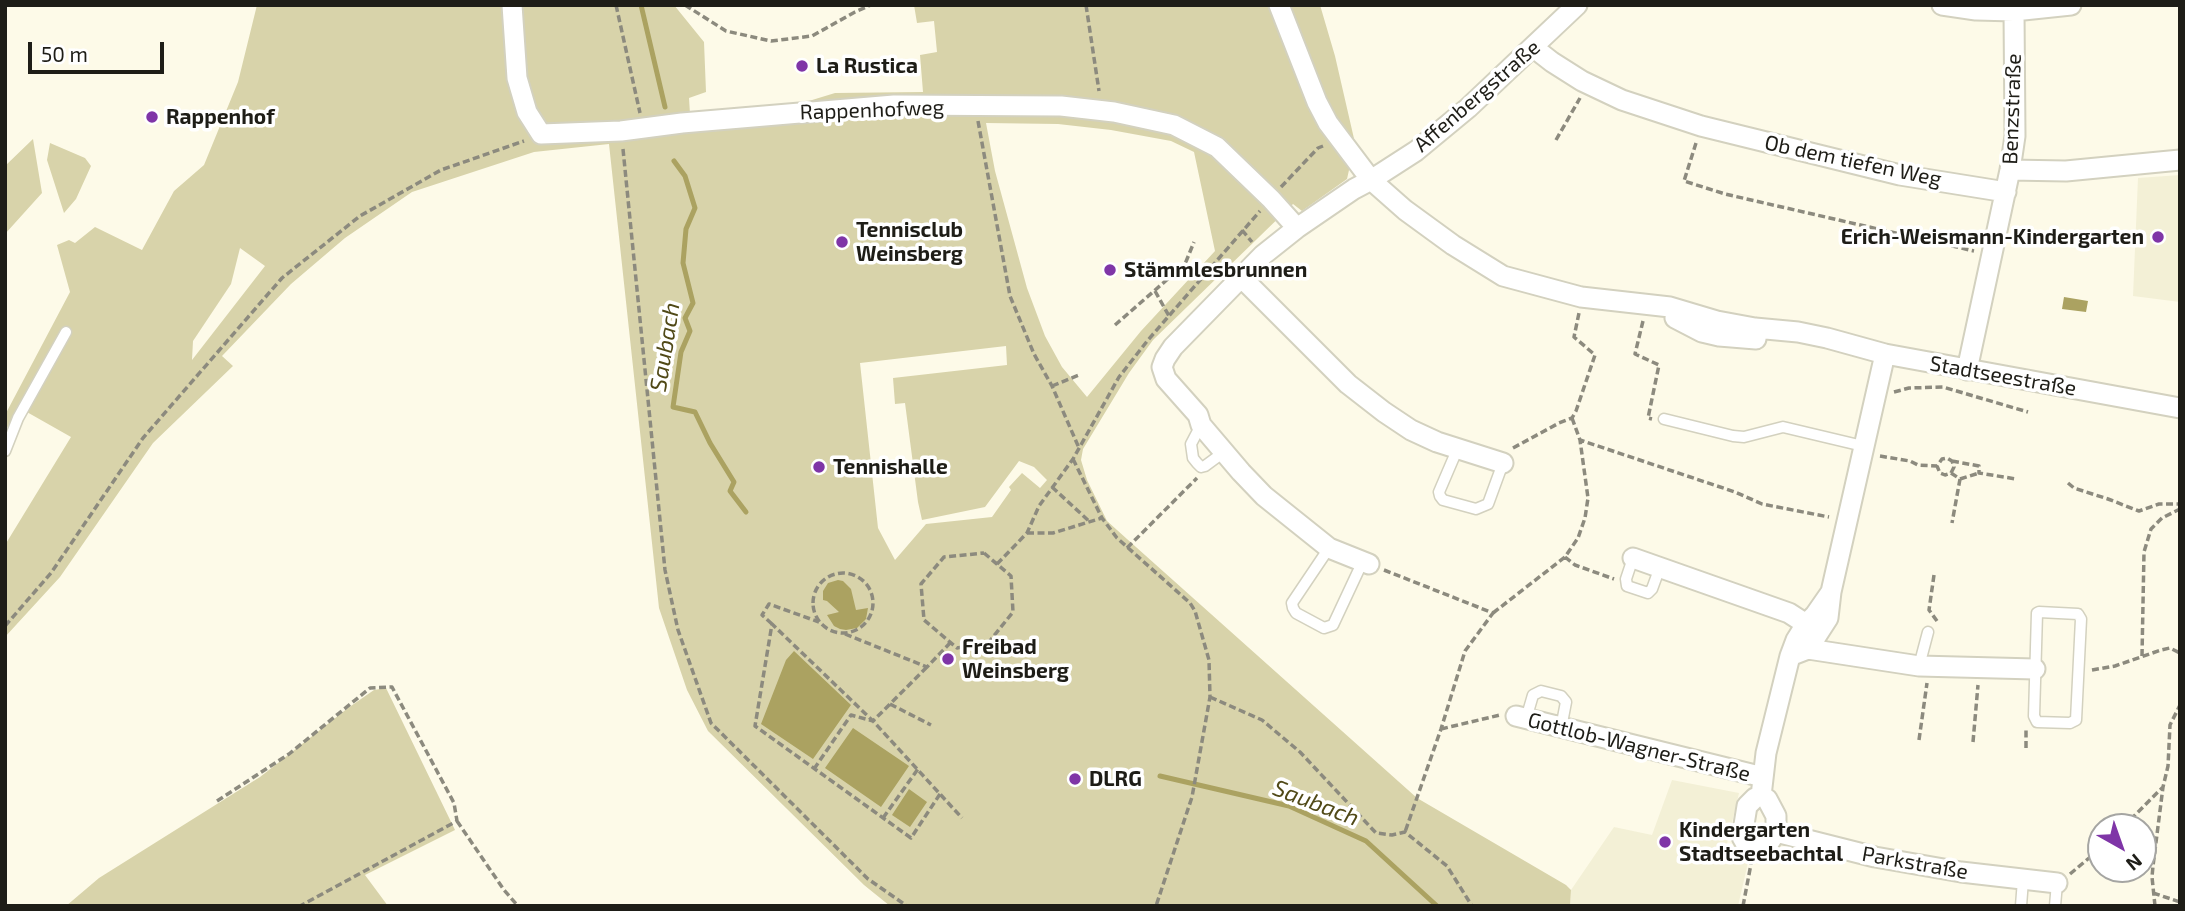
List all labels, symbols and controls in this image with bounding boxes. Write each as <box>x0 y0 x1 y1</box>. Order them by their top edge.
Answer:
scale bar <box>32 28 168 72</box>
street label: Affenbergstraße <box>1409 34 1545 158</box>
text: 50 m <box>41 41 88 66</box>
place label: La Rustica <box>816 53 918 79</box>
street label: Benzstraße <box>1997 53 2027 165</box>
marker: La Rustica <box>794 58 810 74</box>
street label: Rappenhofweg <box>799 95 945 125</box>
place label: Rappenhof <box>166 104 275 130</box>
marker: Rappenhof <box>144 109 160 125</box>
street label: Ob dem tiefen Weg <box>1762 130 1944 192</box>
place label: Tennisclub Weinsberg <box>856 217 963 267</box>
place label: Erich-Weismann-Kindergarten <box>1841 224 2144 250</box>
marker: Erich-Weismann-Kindergarten <box>2150 229 2166 245</box>
marker: Tennisclub Weinsberg <box>834 234 850 250</box>
place label: Stämmlesbrunnen <box>1124 257 1307 283</box>
marker: Stämmlesbrunnen <box>1102 262 1118 278</box>
water label: Saubach <box>644 300 686 394</box>
street label: Stadtseestraße <box>1928 351 2078 401</box>
place label: Tennishalle <box>833 454 948 480</box>
marker: Tennishalle <box>811 459 827 475</box>
place label: Freibad Weinsberg <box>962 634 1069 684</box>
marker: Freibad Weinsberg <box>940 651 956 667</box>
street label: Gottlob-Wagner-Straße <box>1525 707 1753 787</box>
place label: DLRG <box>1089 766 1142 792</box>
marker: DLRG <box>1067 771 1083 787</box>
water label: Saubach <box>1269 774 1363 832</box>
north arrow <box>2087 813 2157 883</box>
place label: Kindergarten Stadtseebachtal <box>1679 817 1843 867</box>
marker: Kindergarten Stadtseebachtal <box>1657 834 1673 850</box>
street label: Parkstraße <box>1860 841 1970 885</box>
text: N <box>2122 850 2147 876</box>

